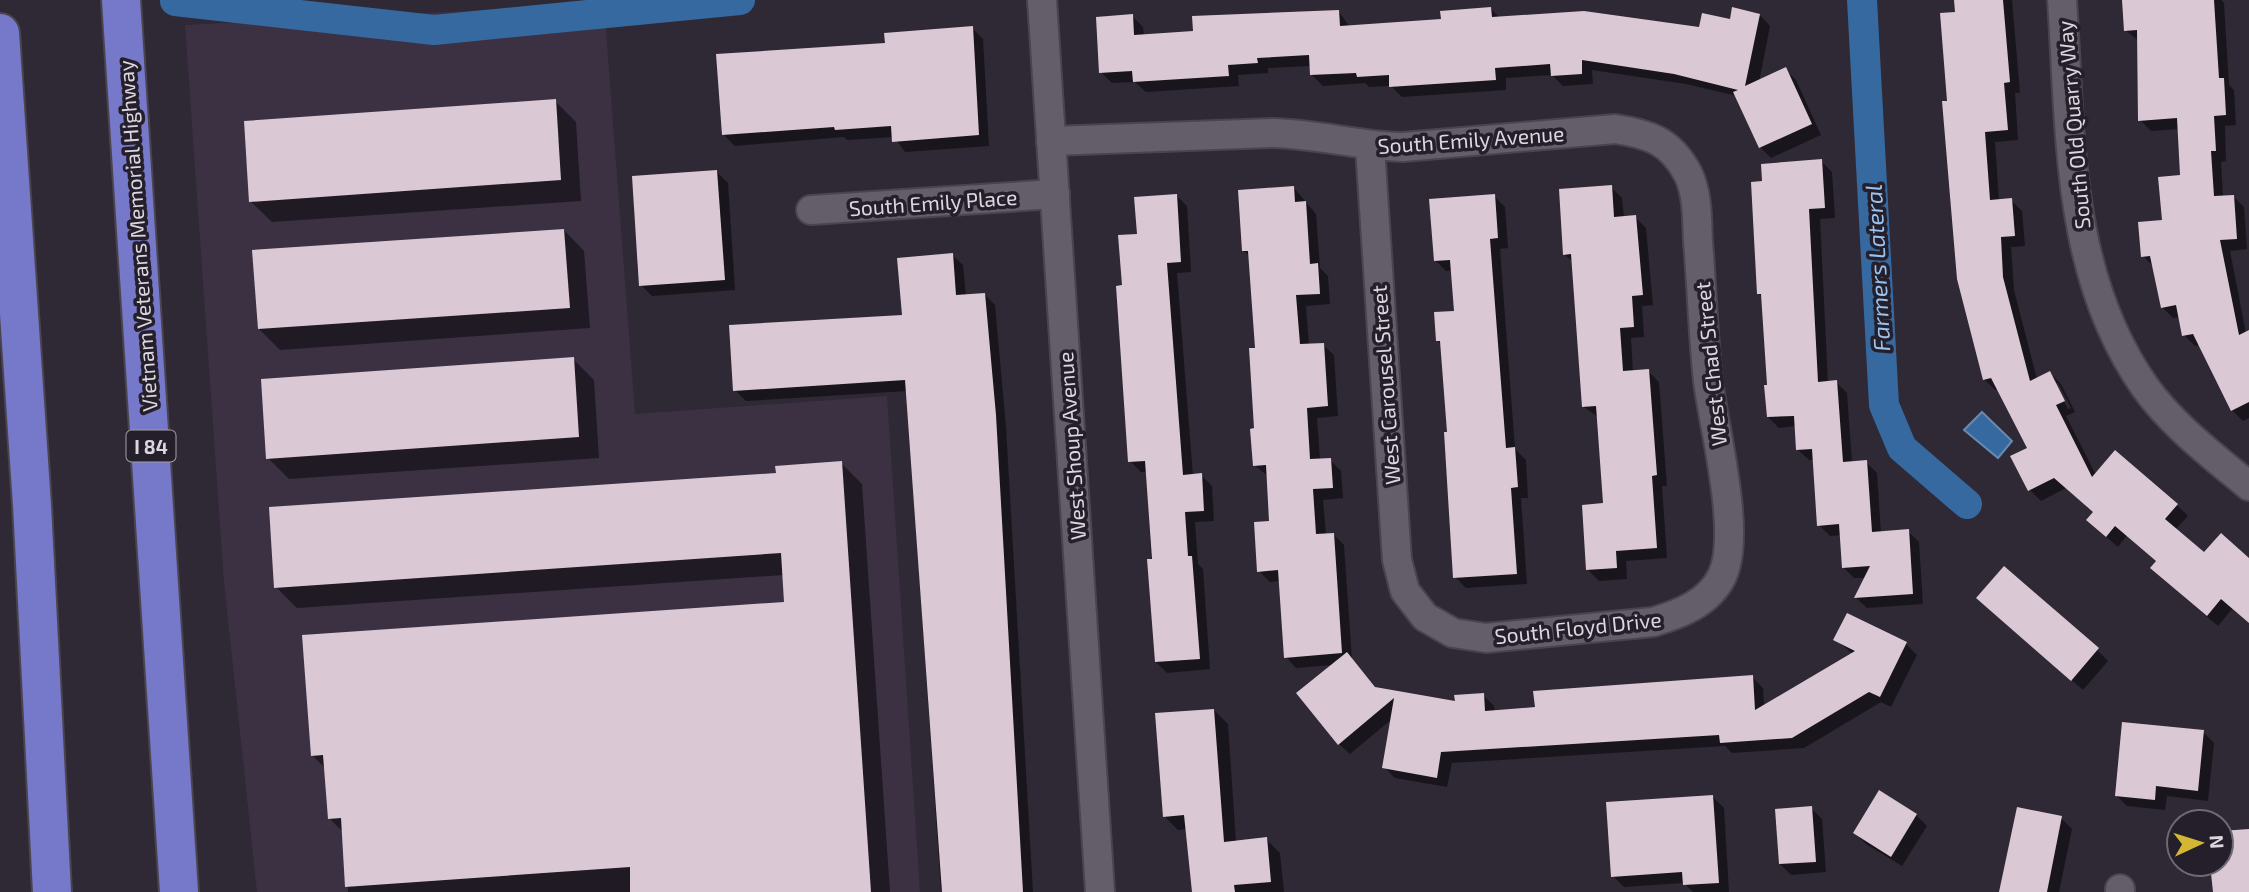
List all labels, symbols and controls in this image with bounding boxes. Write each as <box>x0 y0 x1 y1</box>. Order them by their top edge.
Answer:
street label: South Old Quarry Way <box>2051 20 2096 230</box>
street label: Vietnam Veterans Memorial Highway <box>112 59 162 413</box>
street label: South Emily Avenue <box>1377 120 1565 158</box>
street label: South Emily Place <box>848 184 1018 220</box>
water label: Farmers Lateral <box>1859 184 1895 352</box>
street label: West Chad Street <box>1689 281 1731 447</box>
street label: West Carousel Street <box>1366 284 1404 486</box>
street label: West Shoup Avenue <box>1052 351 1090 541</box>
road number: I 84 <box>127 430 176 462</box>
street label: South Floyd Drive <box>1493 606 1663 648</box>
north arrow <box>2165 808 2235 878</box>
text: N <box>2206 834 2229 849</box>

